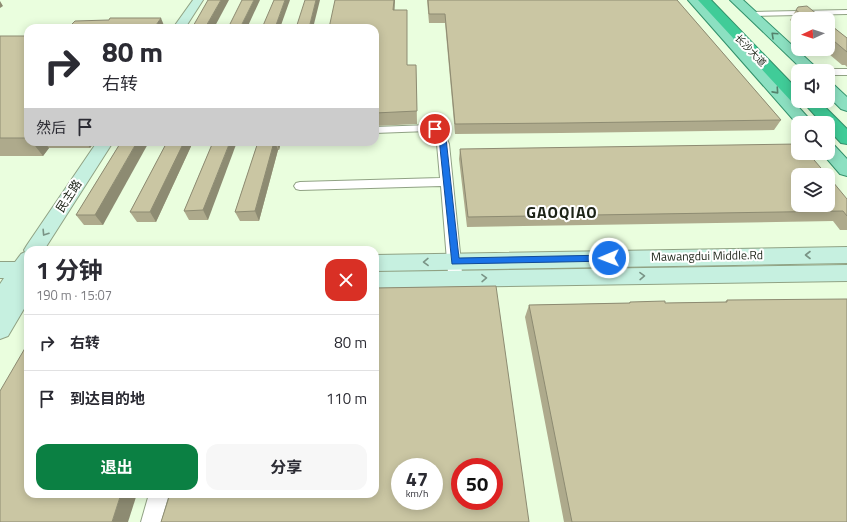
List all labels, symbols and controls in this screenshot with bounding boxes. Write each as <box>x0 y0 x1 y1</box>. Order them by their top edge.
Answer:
north arrow <box>791 12 835 56</box>
map controls <box>791 12 835 212</box>
text: 80 m <box>102 30 163 73</box>
street label: 长沙大道 <box>731 31 770 70</box>
one-way arrow <box>771 32 779 40</box>
icon: right <box>36 40 88 92</box>
button: sound <box>791 64 835 108</box>
text: 右转 <box>102 70 138 97</box>
one-way arrow <box>772 87 779 94</box>
pin <box>418 112 452 146</box>
text: 然后 <box>36 116 66 139</box>
icon: arrive <box>74 116 96 138</box>
button: search <box>791 116 835 160</box>
icon: arrive <box>424 118 446 140</box>
button: layers <box>791 168 835 212</box>
street label: 民主路 <box>51 175 86 216</box>
district label: GAOQIAO <box>526 200 598 224</box>
one-way arrow <box>42 229 50 236</box>
position arrow <box>588 237 630 279</box>
street label: Mawangdui Middle.Rd <box>651 245 763 266</box>
one-way arrow <box>805 251 811 259</box>
text: 1 分钟 <box>36 252 103 288</box>
one-way arrow <box>423 258 429 266</box>
button: close <box>325 259 367 301</box>
one-way arrow <box>639 272 645 280</box>
one-way arrow <box>481 274 487 282</box>
text: 190 m · 15:07 <box>36 285 112 305</box>
text: 右转 <box>70 331 100 354</box>
text: 80 m <box>334 331 367 354</box>
icon: right <box>36 332 58 354</box>
text: 到达目的地 <box>70 387 145 410</box>
text: 110 m <box>326 387 367 410</box>
icon: arrive <box>36 388 58 410</box>
button: 退出 <box>36 444 198 490</box>
button: 分享 <box>206 444 367 490</box>
speed limit sign: 50 <box>451 458 503 510</box>
text: 47 <box>406 463 428 494</box>
text: km/h <box>406 486 428 501</box>

